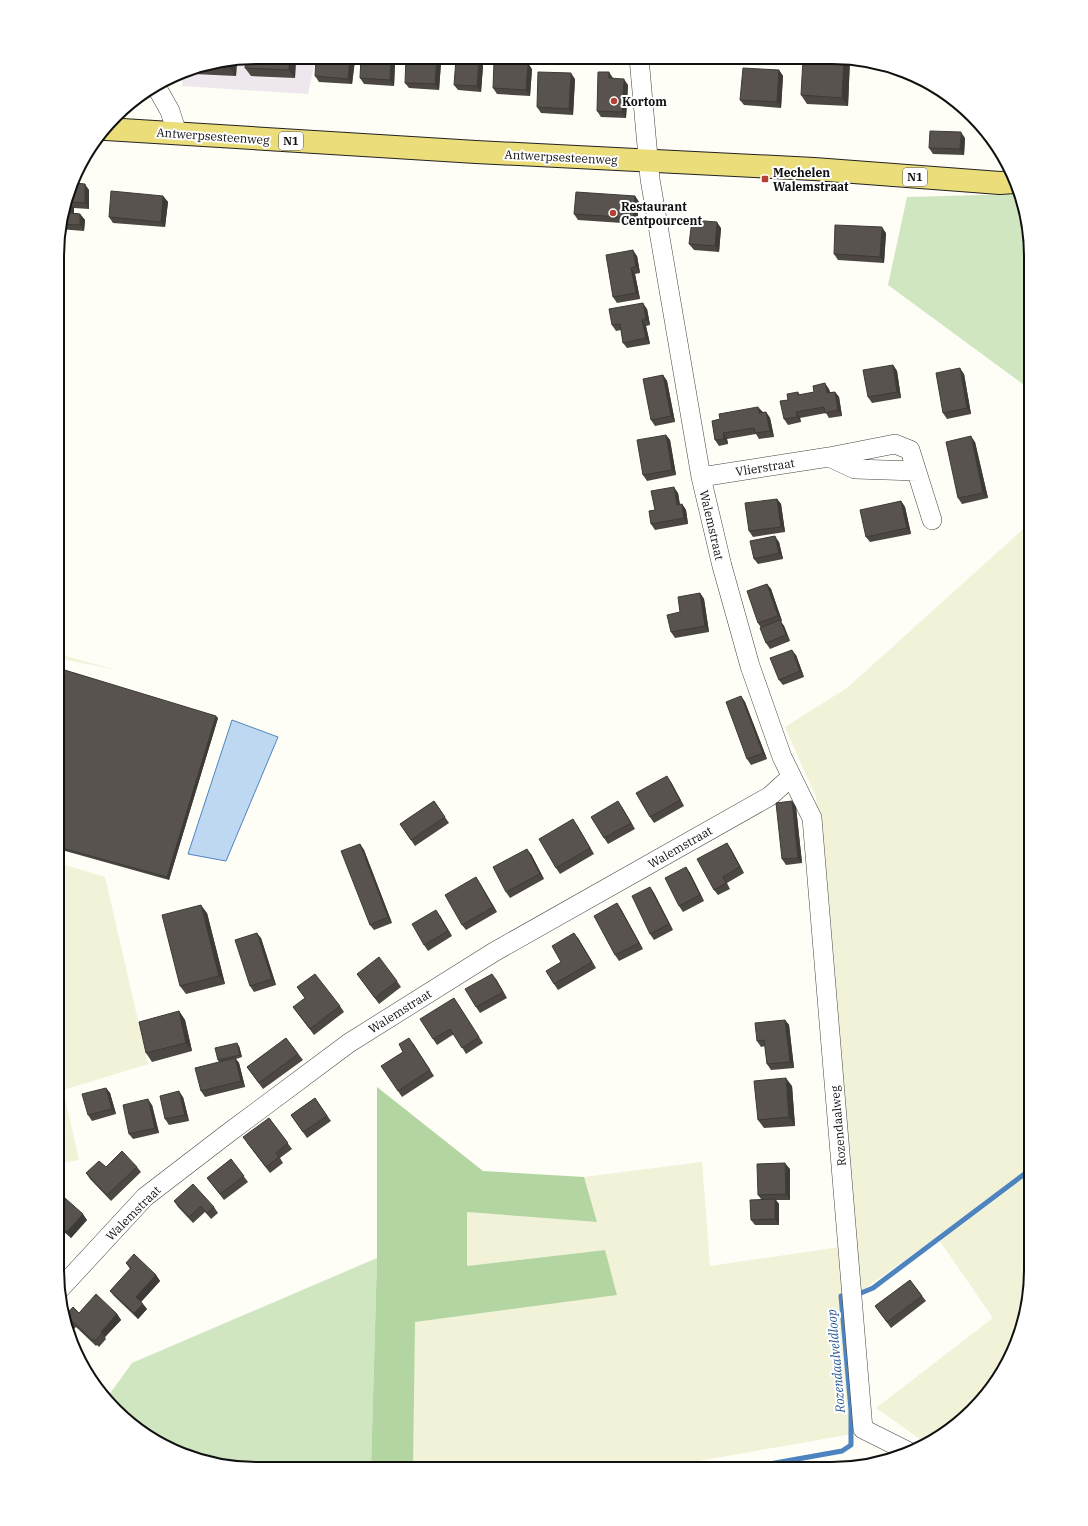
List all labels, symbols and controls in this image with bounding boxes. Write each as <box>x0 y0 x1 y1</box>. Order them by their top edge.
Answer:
place label: Kortom <box>622 94 667 109</box>
marker: Kortom <box>609 96 619 106</box>
street label: Antwerpsesteenweg <box>156 125 271 147</box>
road number: N1 <box>279 132 303 150</box>
street label: Antwerpsesteenweg <box>504 147 618 167</box>
place label: Mechelen Walemstraat <box>773 165 849 194</box>
road number: N1 <box>903 168 927 186</box>
marker: Mechelen Walemstraat <box>760 174 770 184</box>
place label: Restaurant Centpourcent <box>621 199 702 228</box>
marker: Restaurant Centpourcent <box>608 208 618 218</box>
street label: Vlierstraat <box>734 455 796 479</box>
street label: Walemstraat <box>697 488 727 562</box>
street label: Walemstraat <box>645 823 715 871</box>
street label: Walemstraat <box>366 986 434 1036</box>
street label: Rozendaalweg <box>827 1085 849 1167</box>
street label: Walemstraat <box>102 1182 164 1244</box>
water label: Rozendaalveldloop <box>823 1308 849 1415</box>

